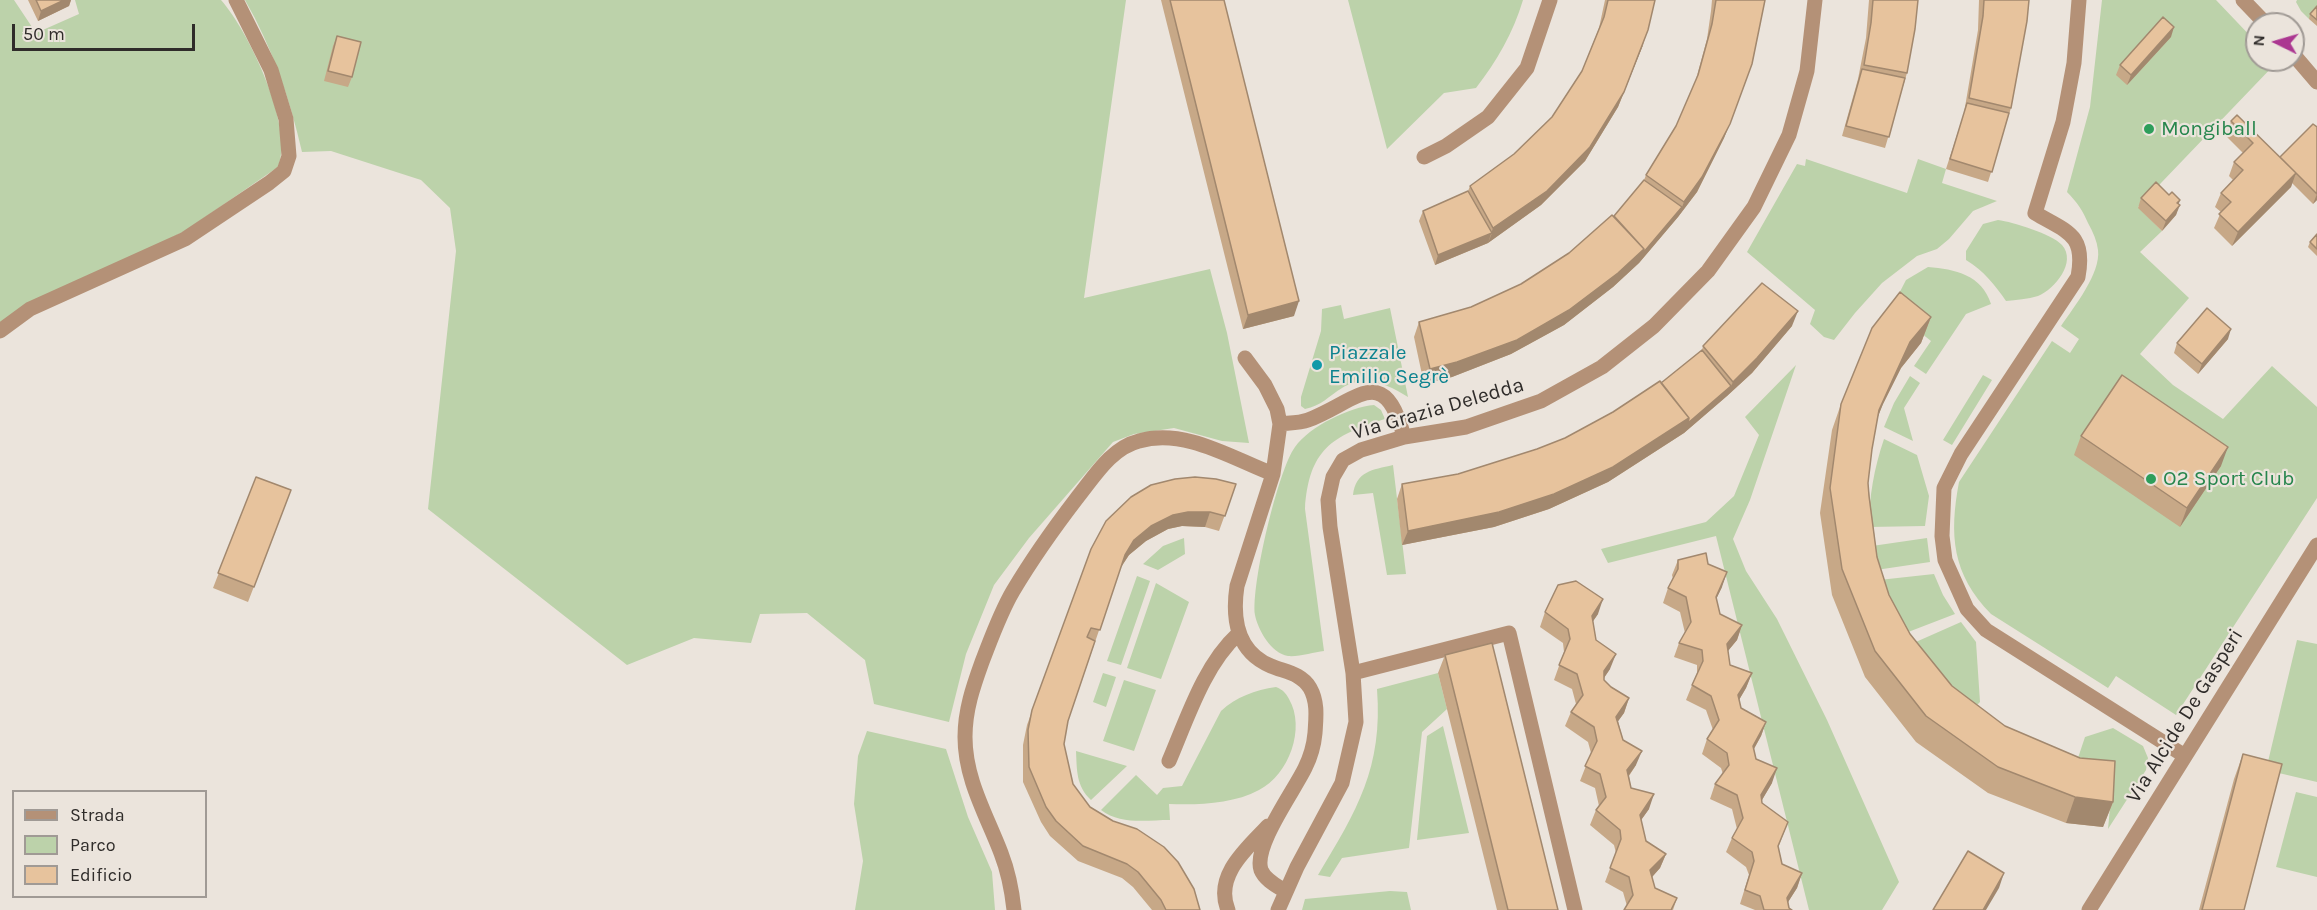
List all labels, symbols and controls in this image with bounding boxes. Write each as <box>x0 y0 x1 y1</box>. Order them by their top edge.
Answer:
scale bar <box>15 12 198 50</box>
north arrow <box>2245 12 2305 72</box>
text: 50 m <box>23 23 65 45</box>
text: N <box>2249 34 2269 47</box>
place label: Mongiball <box>2161 116 2257 142</box>
marker: Mongiball <box>2142 122 2156 136</box>
place label: Piazzale Emilio Segrè <box>1329 340 1449 390</box>
marker: Piazzale Emilio Segrè <box>1310 358 1324 372</box>
street label: Via Grazia Deledda <box>1349 372 1527 446</box>
place label: O2 Sport Club <box>2163 466 2295 492</box>
marker: O2 Sport Club <box>2144 472 2158 486</box>
street label: Via Alcide De Gasperi <box>2121 624 2249 808</box>
legend <box>12 790 207 898</box>
text: Strada <box>70 804 125 826</box>
text: Parco <box>70 834 116 856</box>
text: Edificio <box>70 864 132 886</box>

